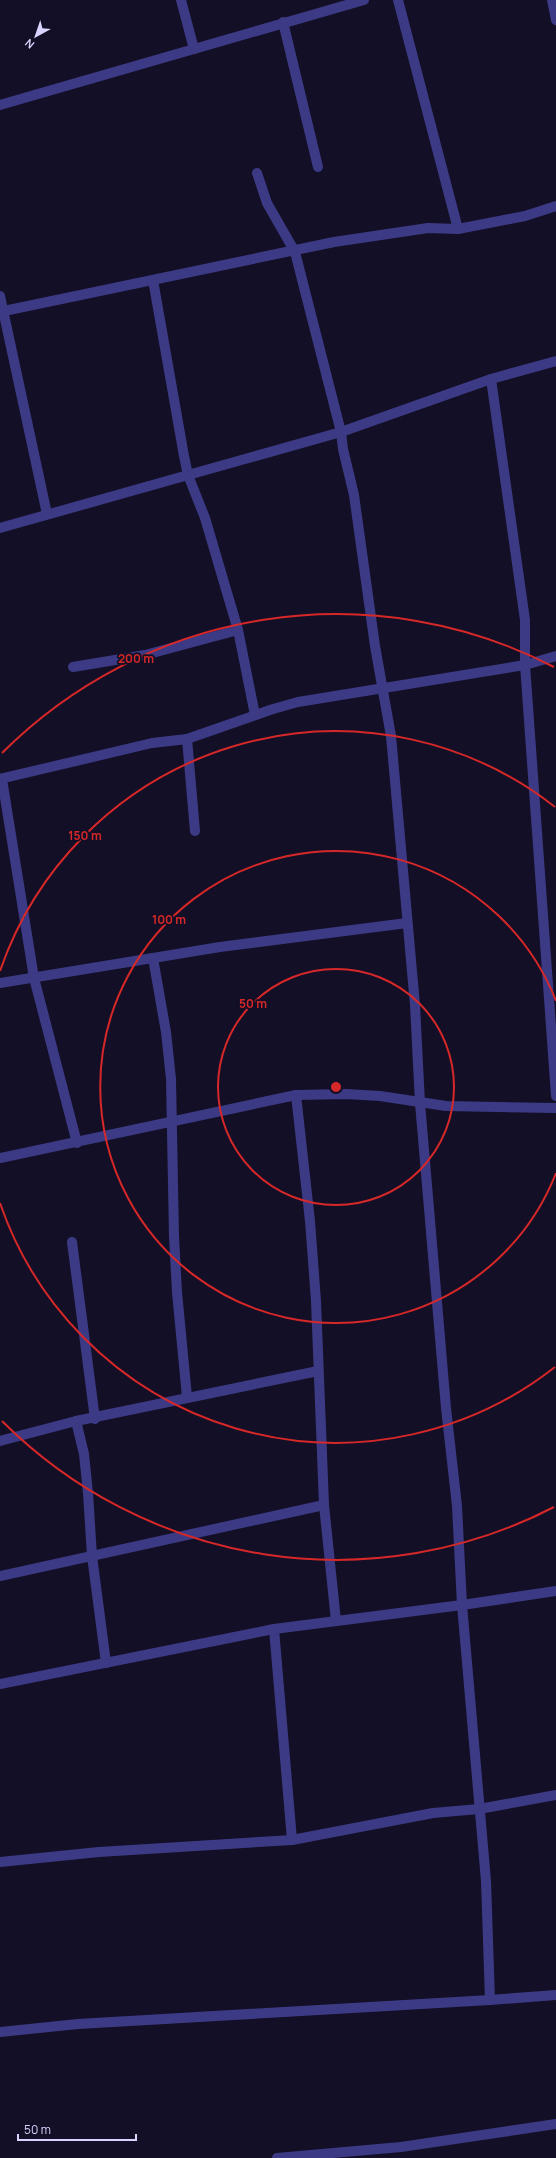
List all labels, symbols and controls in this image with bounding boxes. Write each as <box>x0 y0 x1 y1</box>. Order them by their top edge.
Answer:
north arrow <box>16 16 56 56</box>
text: N <box>21 36 37 52</box>
text: 200 m <box>118 650 154 667</box>
text: 150 m <box>68 827 102 844</box>
text: 100 m <box>152 911 186 928</box>
text: 50 m <box>239 995 267 1012</box>
centre of rings <box>329 1080 343 1094</box>
scale bar <box>18 2116 136 2142</box>
text: 50 m <box>24 2121 51 2138</box>

